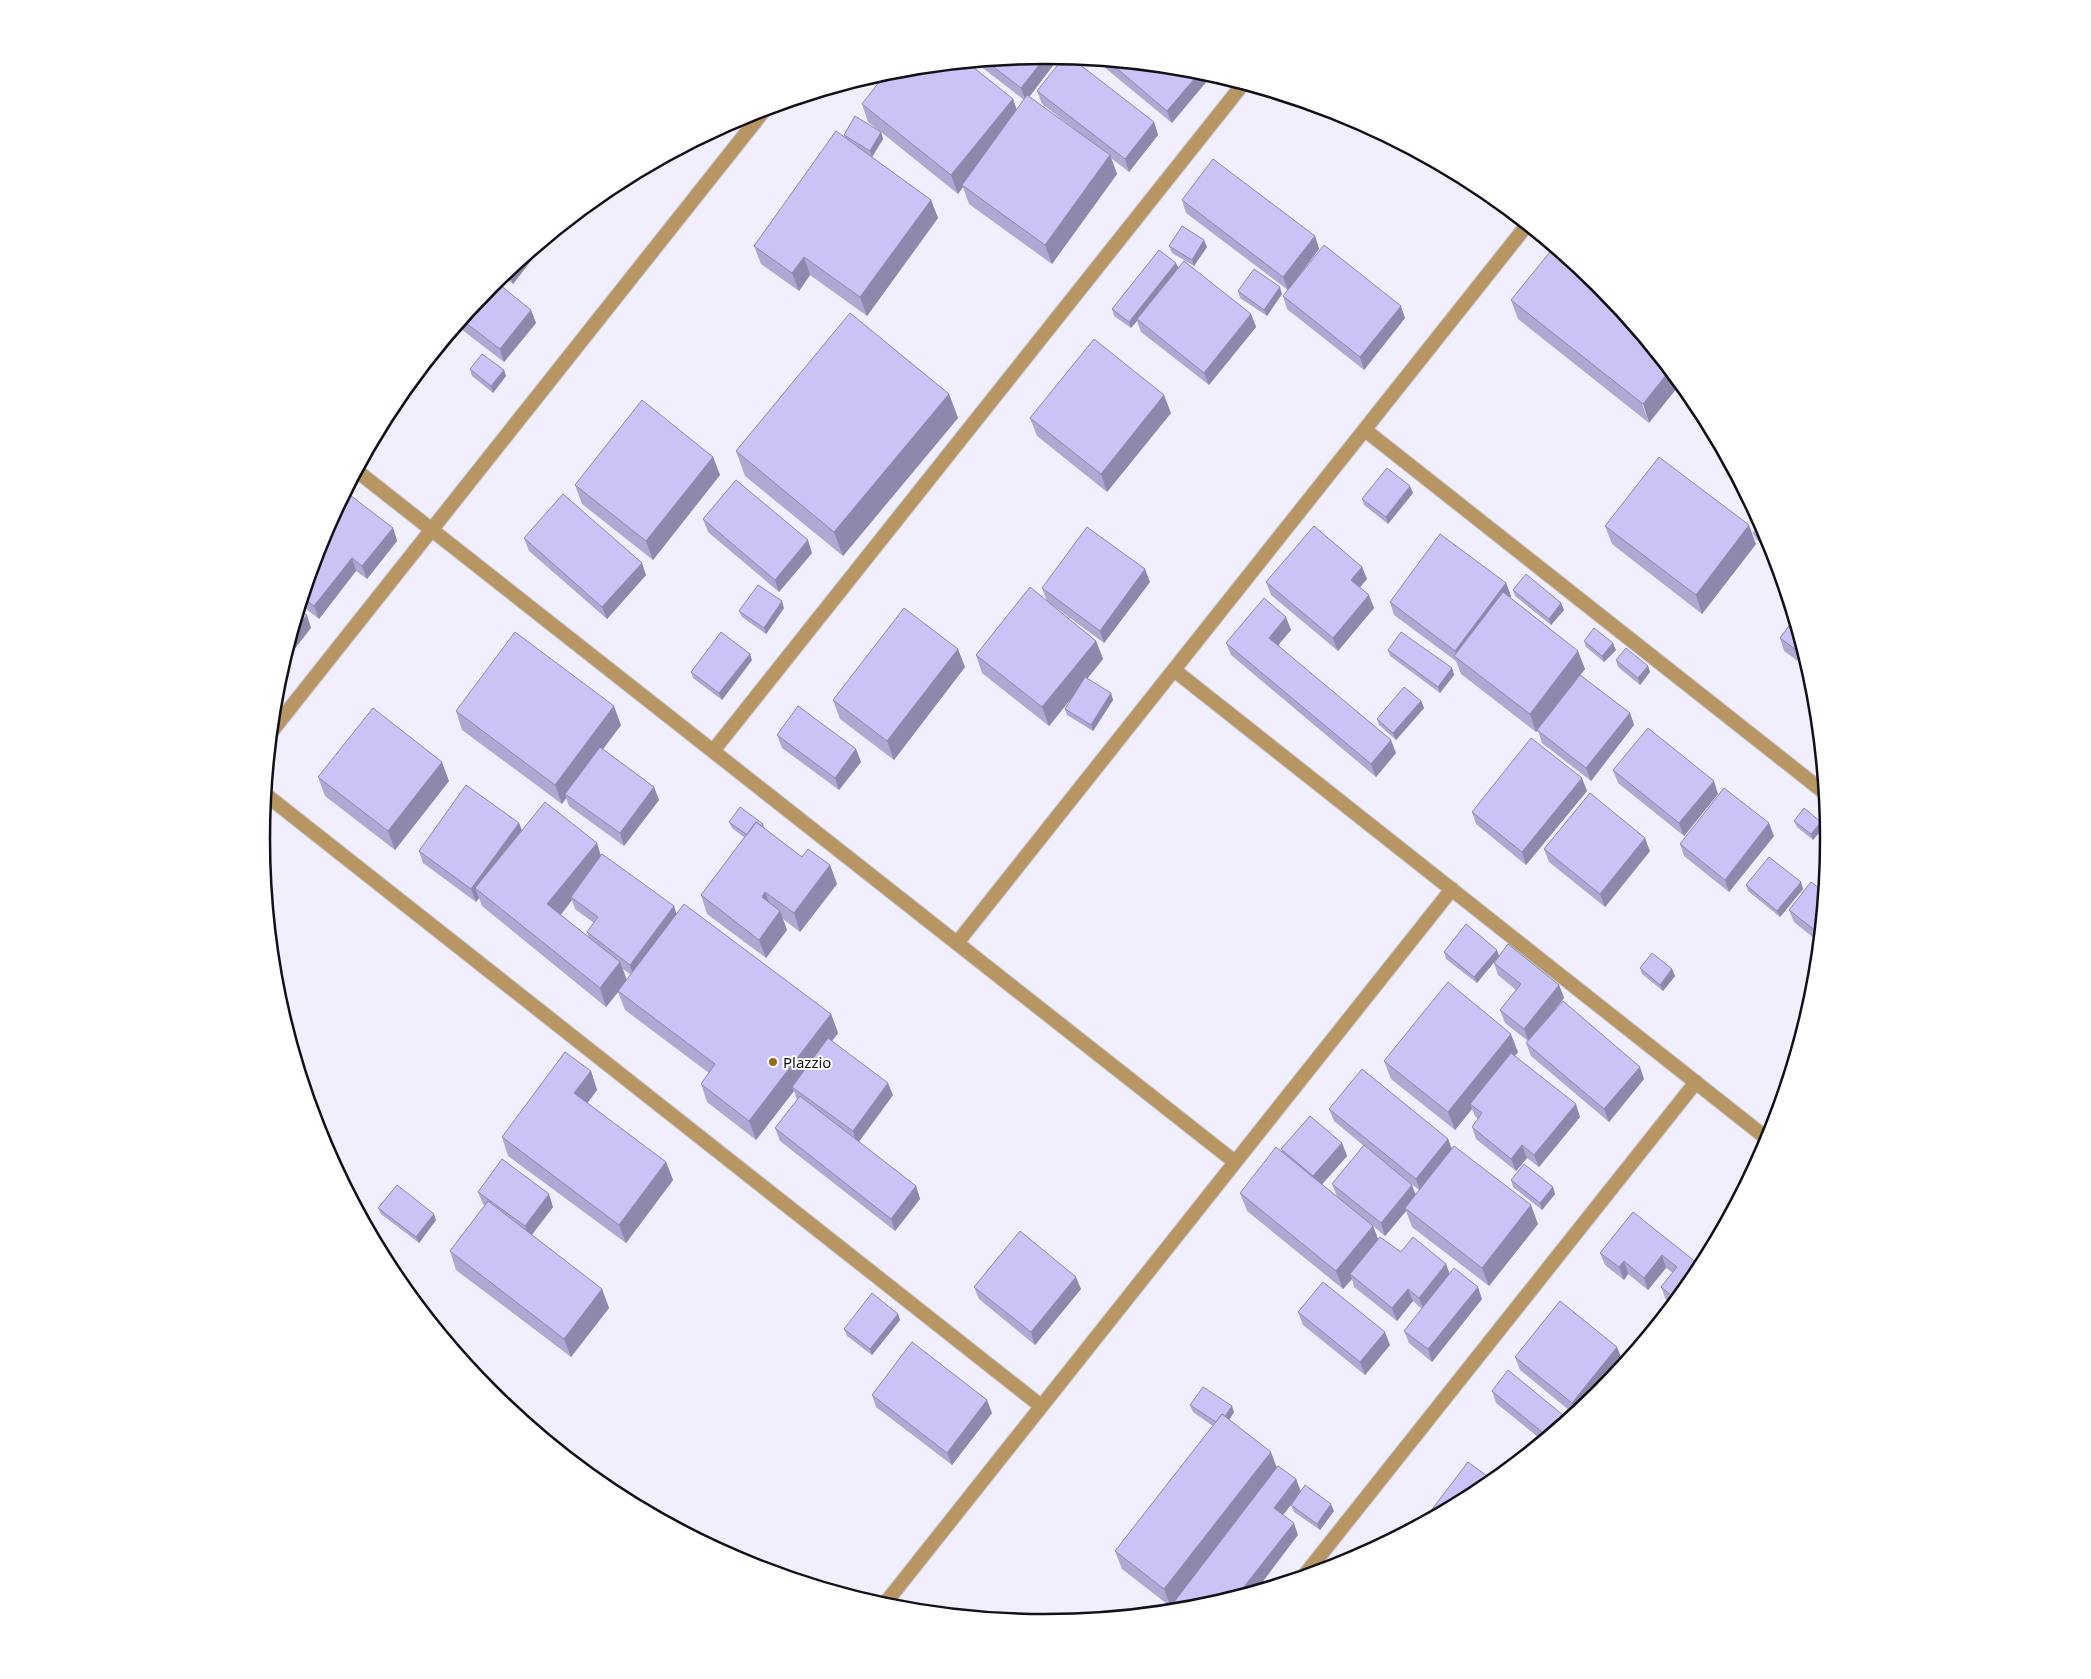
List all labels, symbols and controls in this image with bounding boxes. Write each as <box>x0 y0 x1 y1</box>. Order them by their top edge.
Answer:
place label: Plazzio <box>783 1052 831 1072</box>
marker: Plazzio <box>767 1056 779 1068</box>

